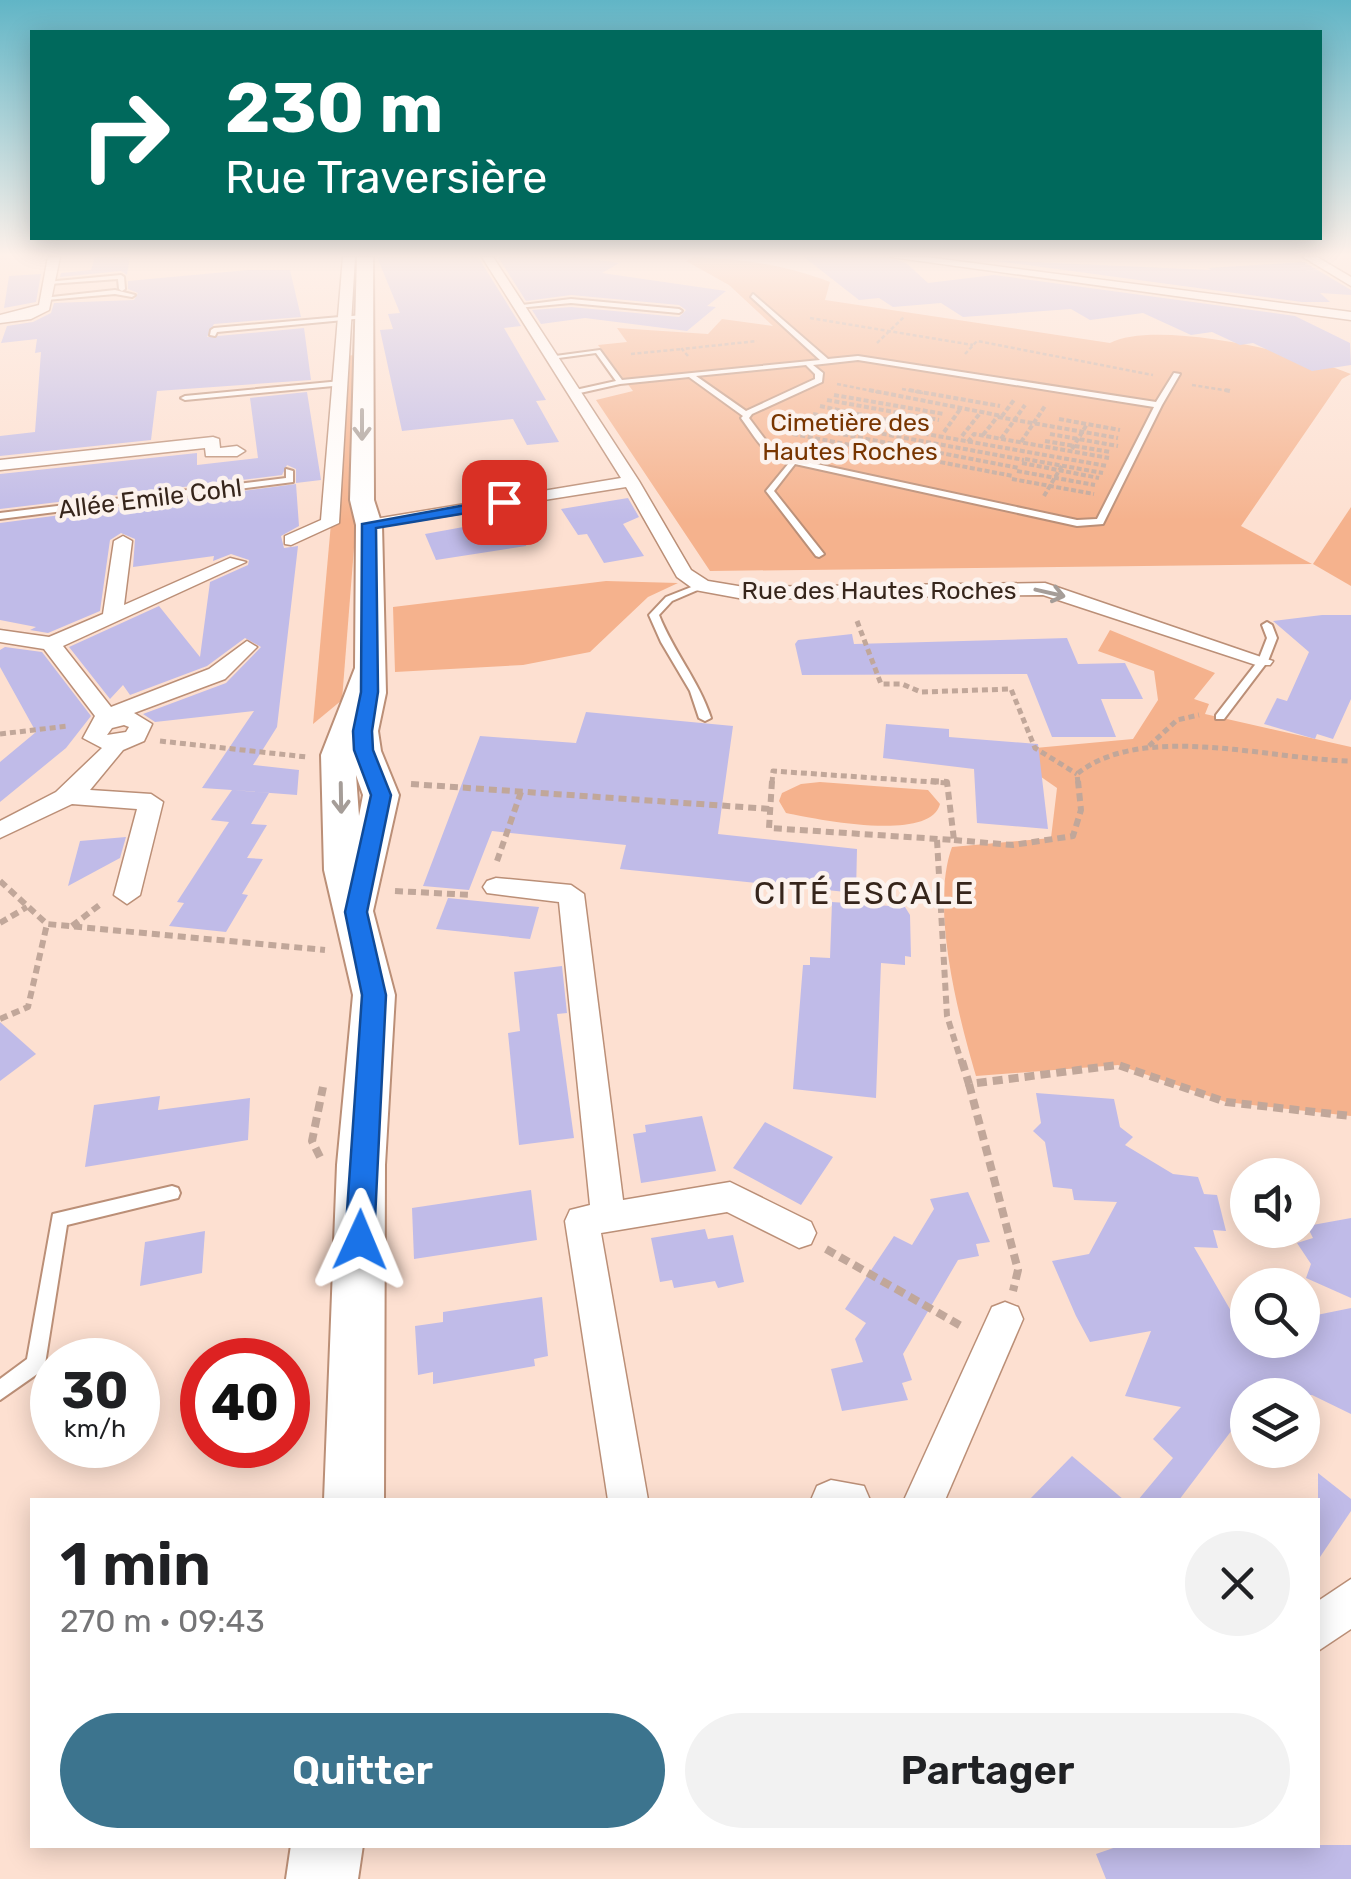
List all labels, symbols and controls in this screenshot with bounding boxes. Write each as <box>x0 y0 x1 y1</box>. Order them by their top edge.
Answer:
text: 230 m <box>225 67 443 150</box>
icon: right <box>60 70 190 200</box>
text: Rue Traversière <box>225 151 547 204</box>
one-way arrow <box>352 408 372 440</box>
park label: Cimetière des Hautes Roches <box>762 408 938 466</box>
pin <box>462 460 547 545</box>
street label: Allée Emile Cohl <box>57 473 244 524</box>
icon: arrive <box>477 475 532 530</box>
street label: Rue des Hautes Roches <box>742 576 1017 605</box>
one-way arrow <box>1034 585 1066 604</box>
one-way arrow <box>331 781 350 813</box>
district label: CITÉ ESCALE <box>754 874 976 912</box>
map controls <box>1230 1158 1320 1468</box>
button: sound <box>1230 1158 1320 1248</box>
position arrow <box>308 1188 412 1292</box>
button: search <box>1230 1268 1320 1358</box>
speed limit sign: 40 <box>180 1338 310 1468</box>
text: 30 <box>62 1361 128 1421</box>
button: layers <box>1230 1378 1320 1468</box>
text: km/h <box>64 1414 126 1443</box>
text: 1 min <box>60 1529 211 1600</box>
button: close <box>1185 1531 1290 1636</box>
text: 270 m · 09:43 <box>60 1602 265 1640</box>
button: Quitter <box>60 1713 665 1828</box>
button: Partager <box>685 1713 1290 1828</box>

